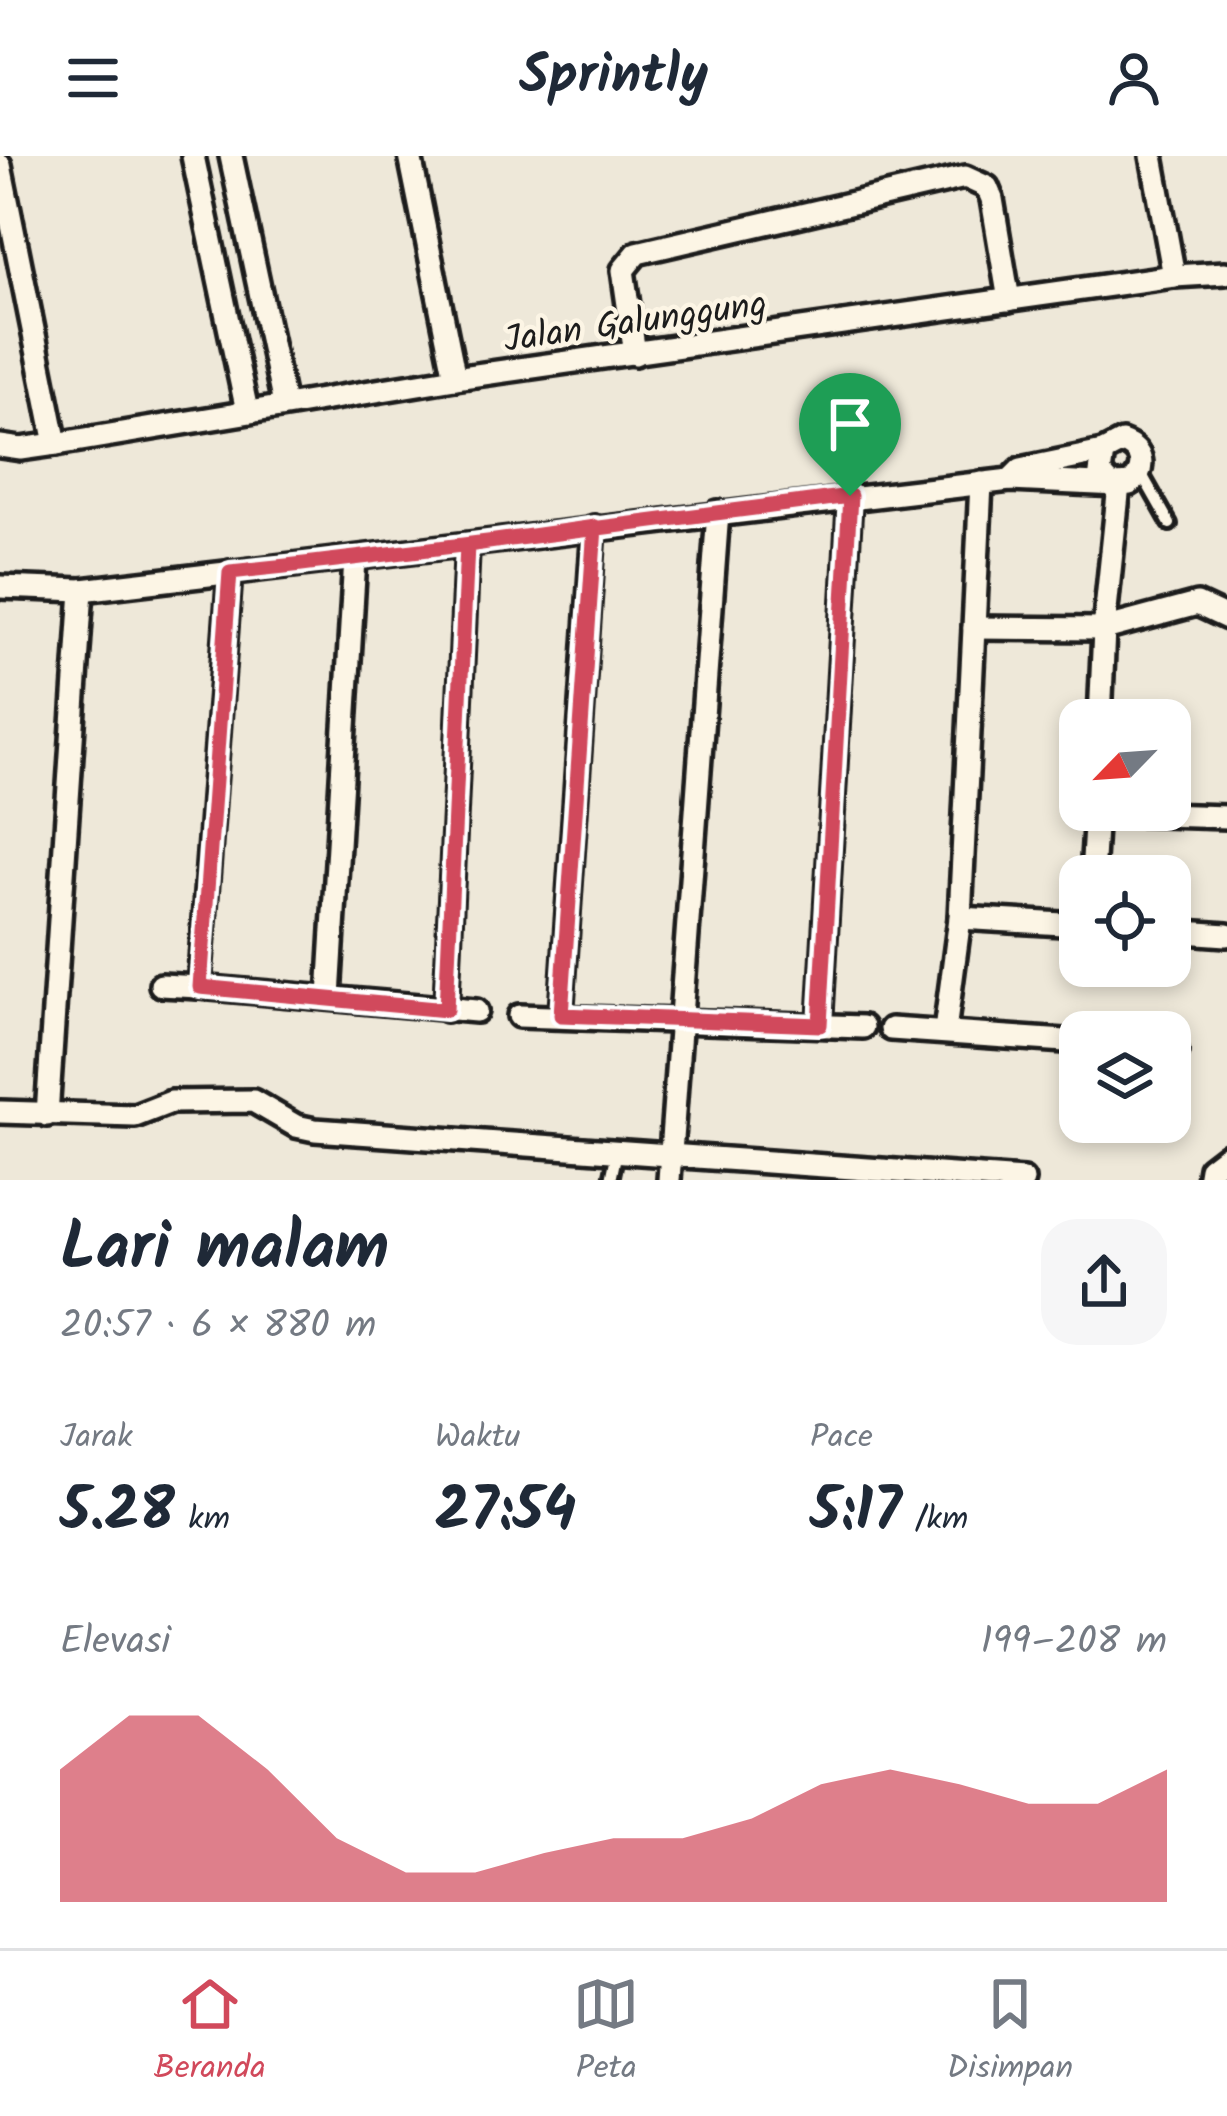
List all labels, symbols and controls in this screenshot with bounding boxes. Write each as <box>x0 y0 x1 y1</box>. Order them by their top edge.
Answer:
text: Sprintly <box>519 35 708 121</box>
icon: menu <box>60 45 126 111</box>
icon: person <box>1101 45 1167 111</box>
street label: Jalan Galunggung <box>500 277 771 370</box>
pin <box>799 373 901 496</box>
icon: arrive <box>817 391 883 457</box>
north arrow <box>1059 699 1191 831</box>
map controls <box>1059 699 1191 1143</box>
button: locate <box>1059 855 1191 987</box>
button: layers <box>1059 1011 1191 1143</box>
text: Lari malam <box>60 1198 389 1303</box>
button: share <box>1041 1219 1167 1345</box>
text: 20:57 · 6 × 880 m <box>60 1296 376 1358</box>
text: Jarak <box>60 1412 133 1465</box>
text: Waktu <box>435 1412 520 1465</box>
text: Pace <box>810 1412 873 1465</box>
text: 5.28 <box>60 1465 175 1561</box>
text: 27:54 <box>435 1465 576 1561</box>
text: 5:17 <box>810 1465 902 1561</box>
text: km <box>175 1494 230 1547</box>
text: /km <box>902 1494 968 1547</box>
text: Elevasi <box>60 1612 171 1674</box>
text: 199–208 m <box>981 1612 1167 1674</box>
tab: Beranda <box>154 1971 266 2096</box>
tab: Peta <box>573 1971 639 2096</box>
tab: Disimpan <box>947 1971 1073 2096</box>

